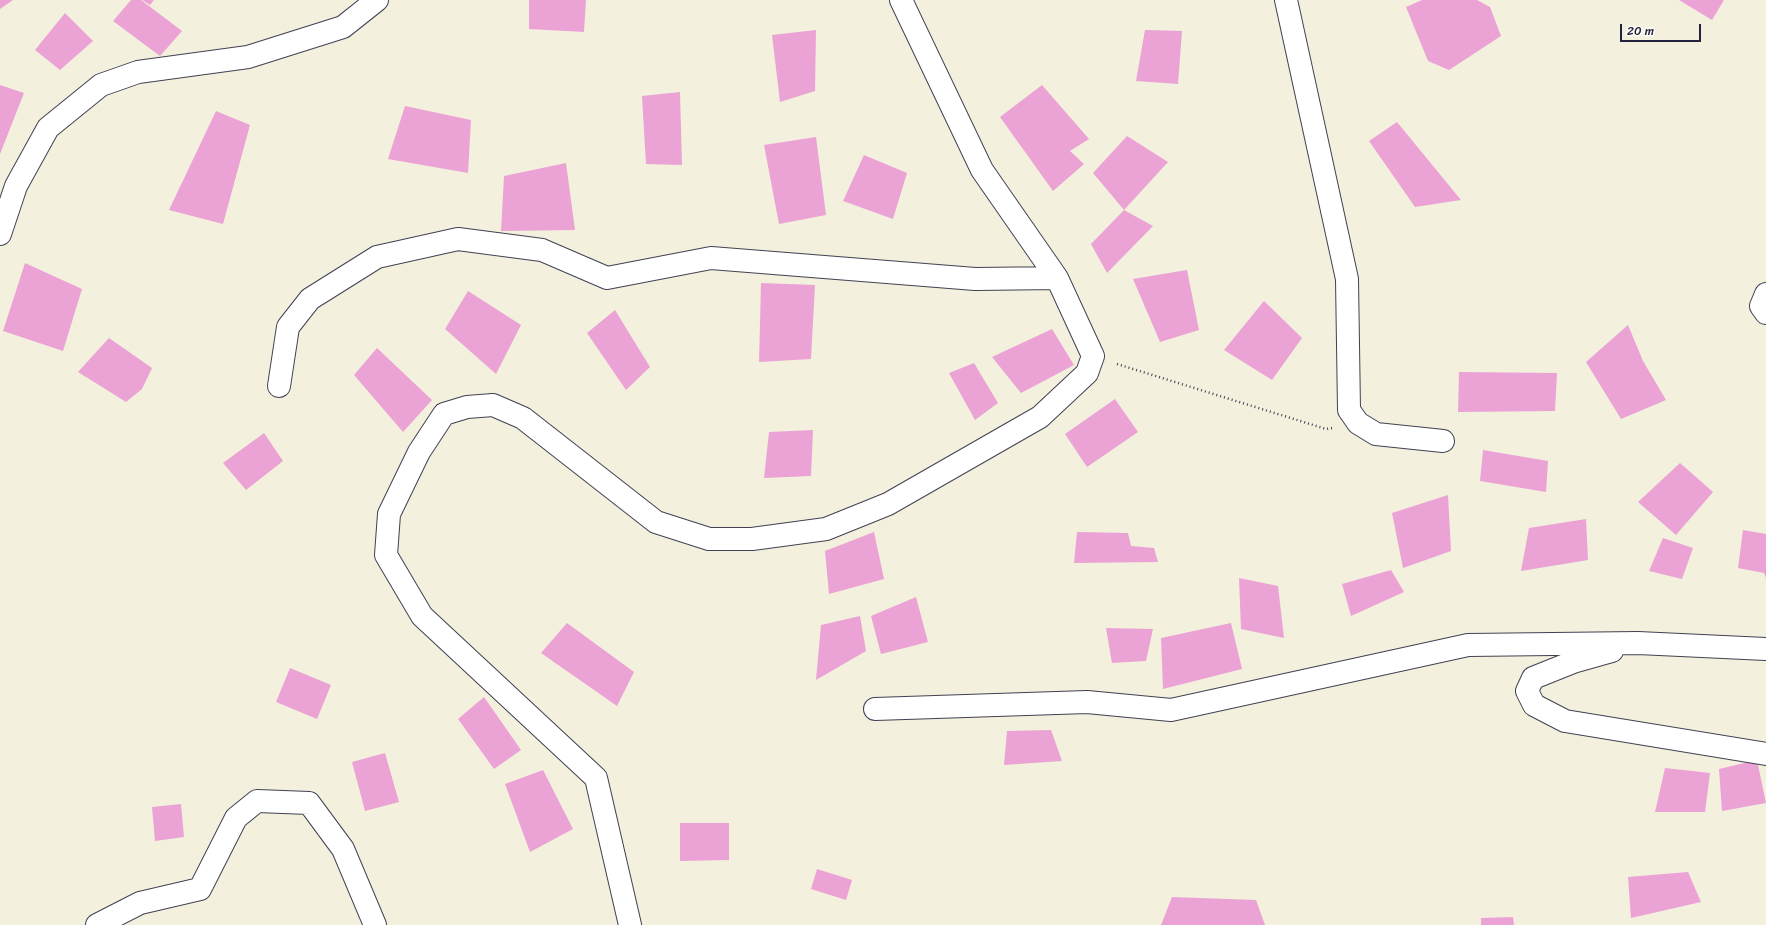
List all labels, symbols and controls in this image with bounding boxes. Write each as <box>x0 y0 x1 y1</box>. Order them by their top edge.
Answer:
scale bar <box>1622 16 1703 42</box>
text: 20 m <box>1627 20 1654 42</box>

